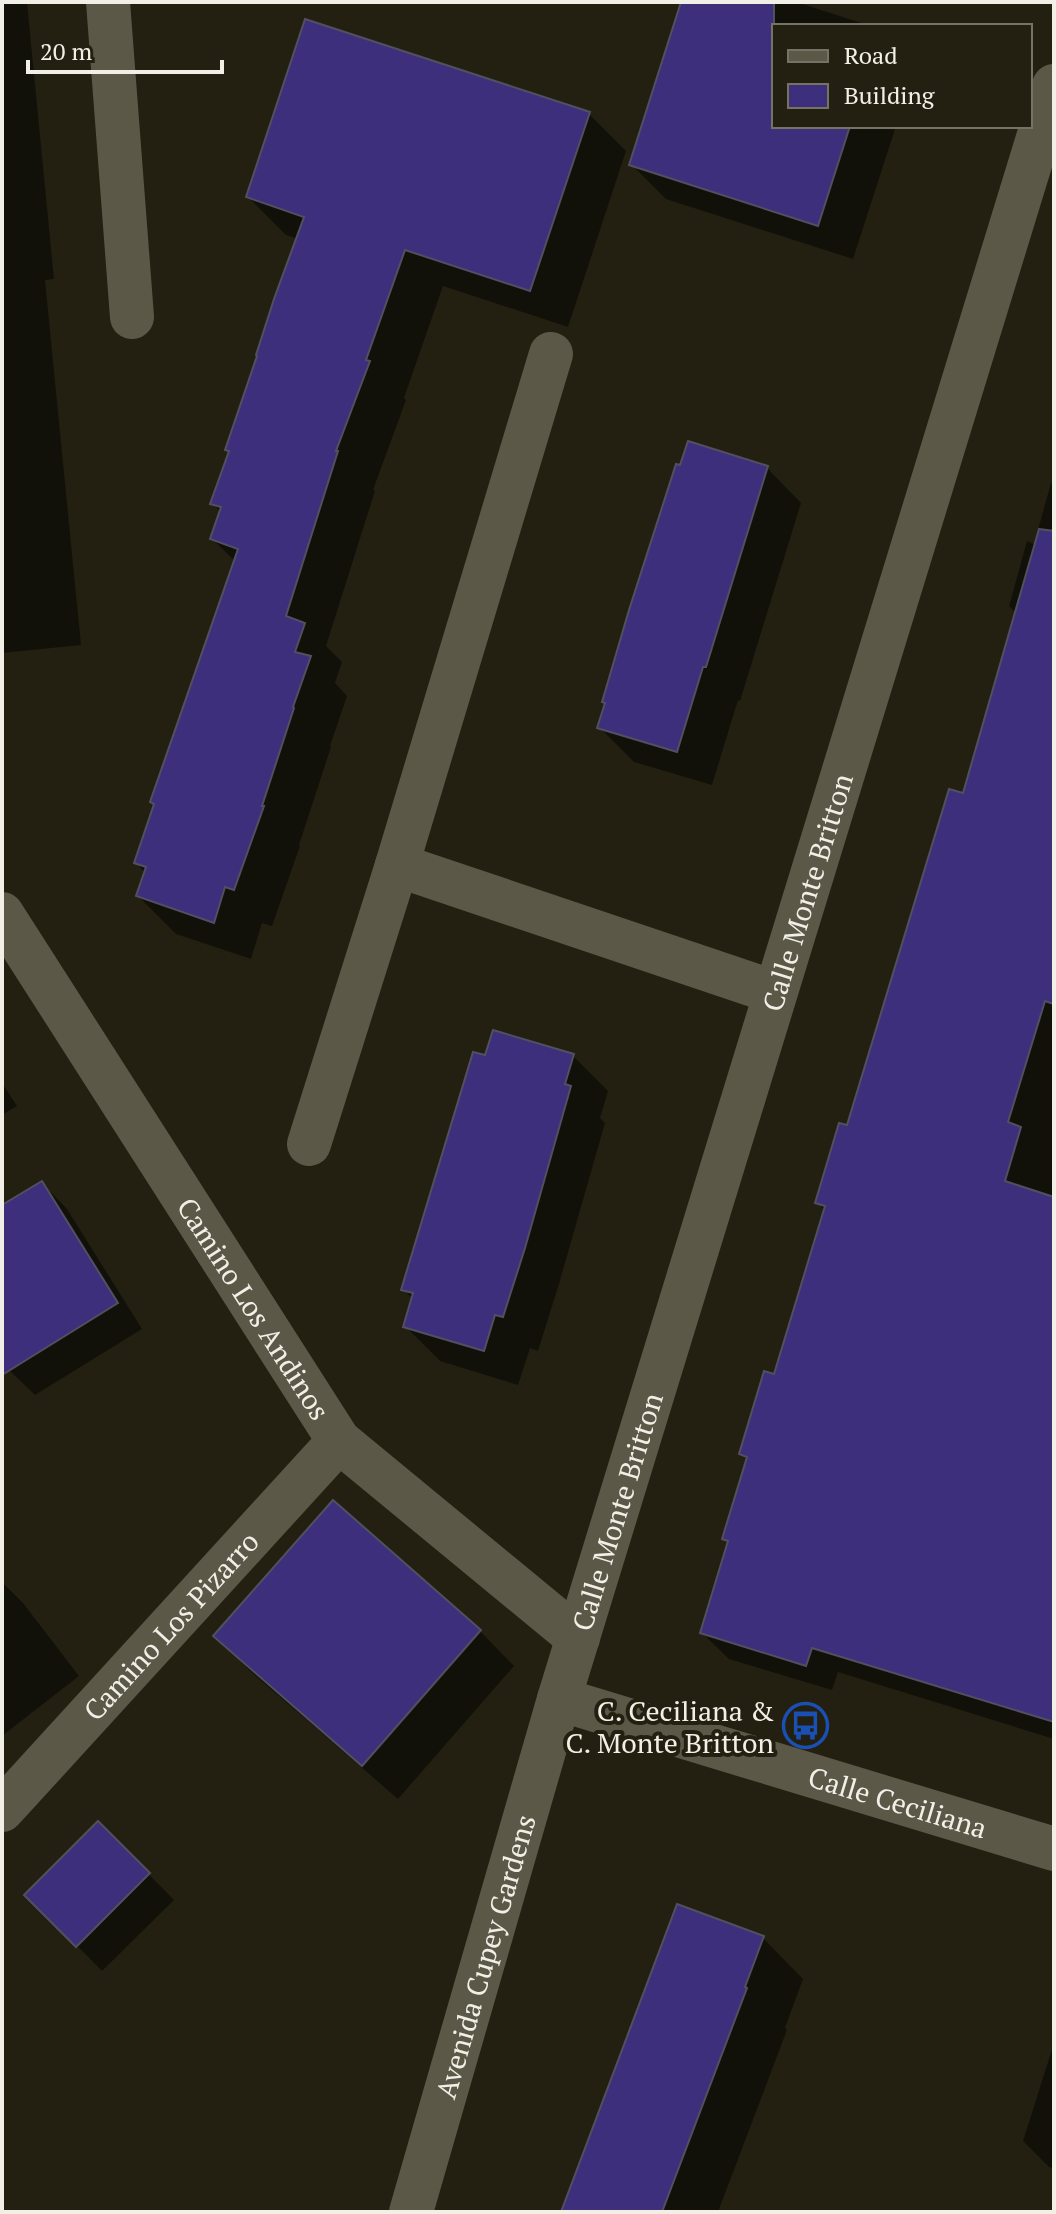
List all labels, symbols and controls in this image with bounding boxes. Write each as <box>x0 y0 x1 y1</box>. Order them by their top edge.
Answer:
scale bar <box>28 24 222 74</box>
legend <box>772 24 1032 128</box>
text: 20 m <box>40 35 92 67</box>
text: Road <box>844 39 898 71</box>
text: Building <box>844 79 935 111</box>
street label: Calle Monte Britton <box>753 768 861 1016</box>
street label: Camino Los Andinos <box>169 1190 339 1427</box>
street label: Calle Monte Britton <box>563 1388 671 1635</box>
street label: Camino Los Pizarro <box>75 1523 266 1728</box>
place label: C. Ceciliana & C. Monte Britton <box>566 1692 774 1761</box>
bus stop icon: C. Ceciliana & C. Monte Britton <box>781 1702 829 1750</box>
street label: Calle Ceciliana <box>804 1757 992 1846</box>
street label: Avenida Cupey Gardens <box>426 1810 543 2103</box>

